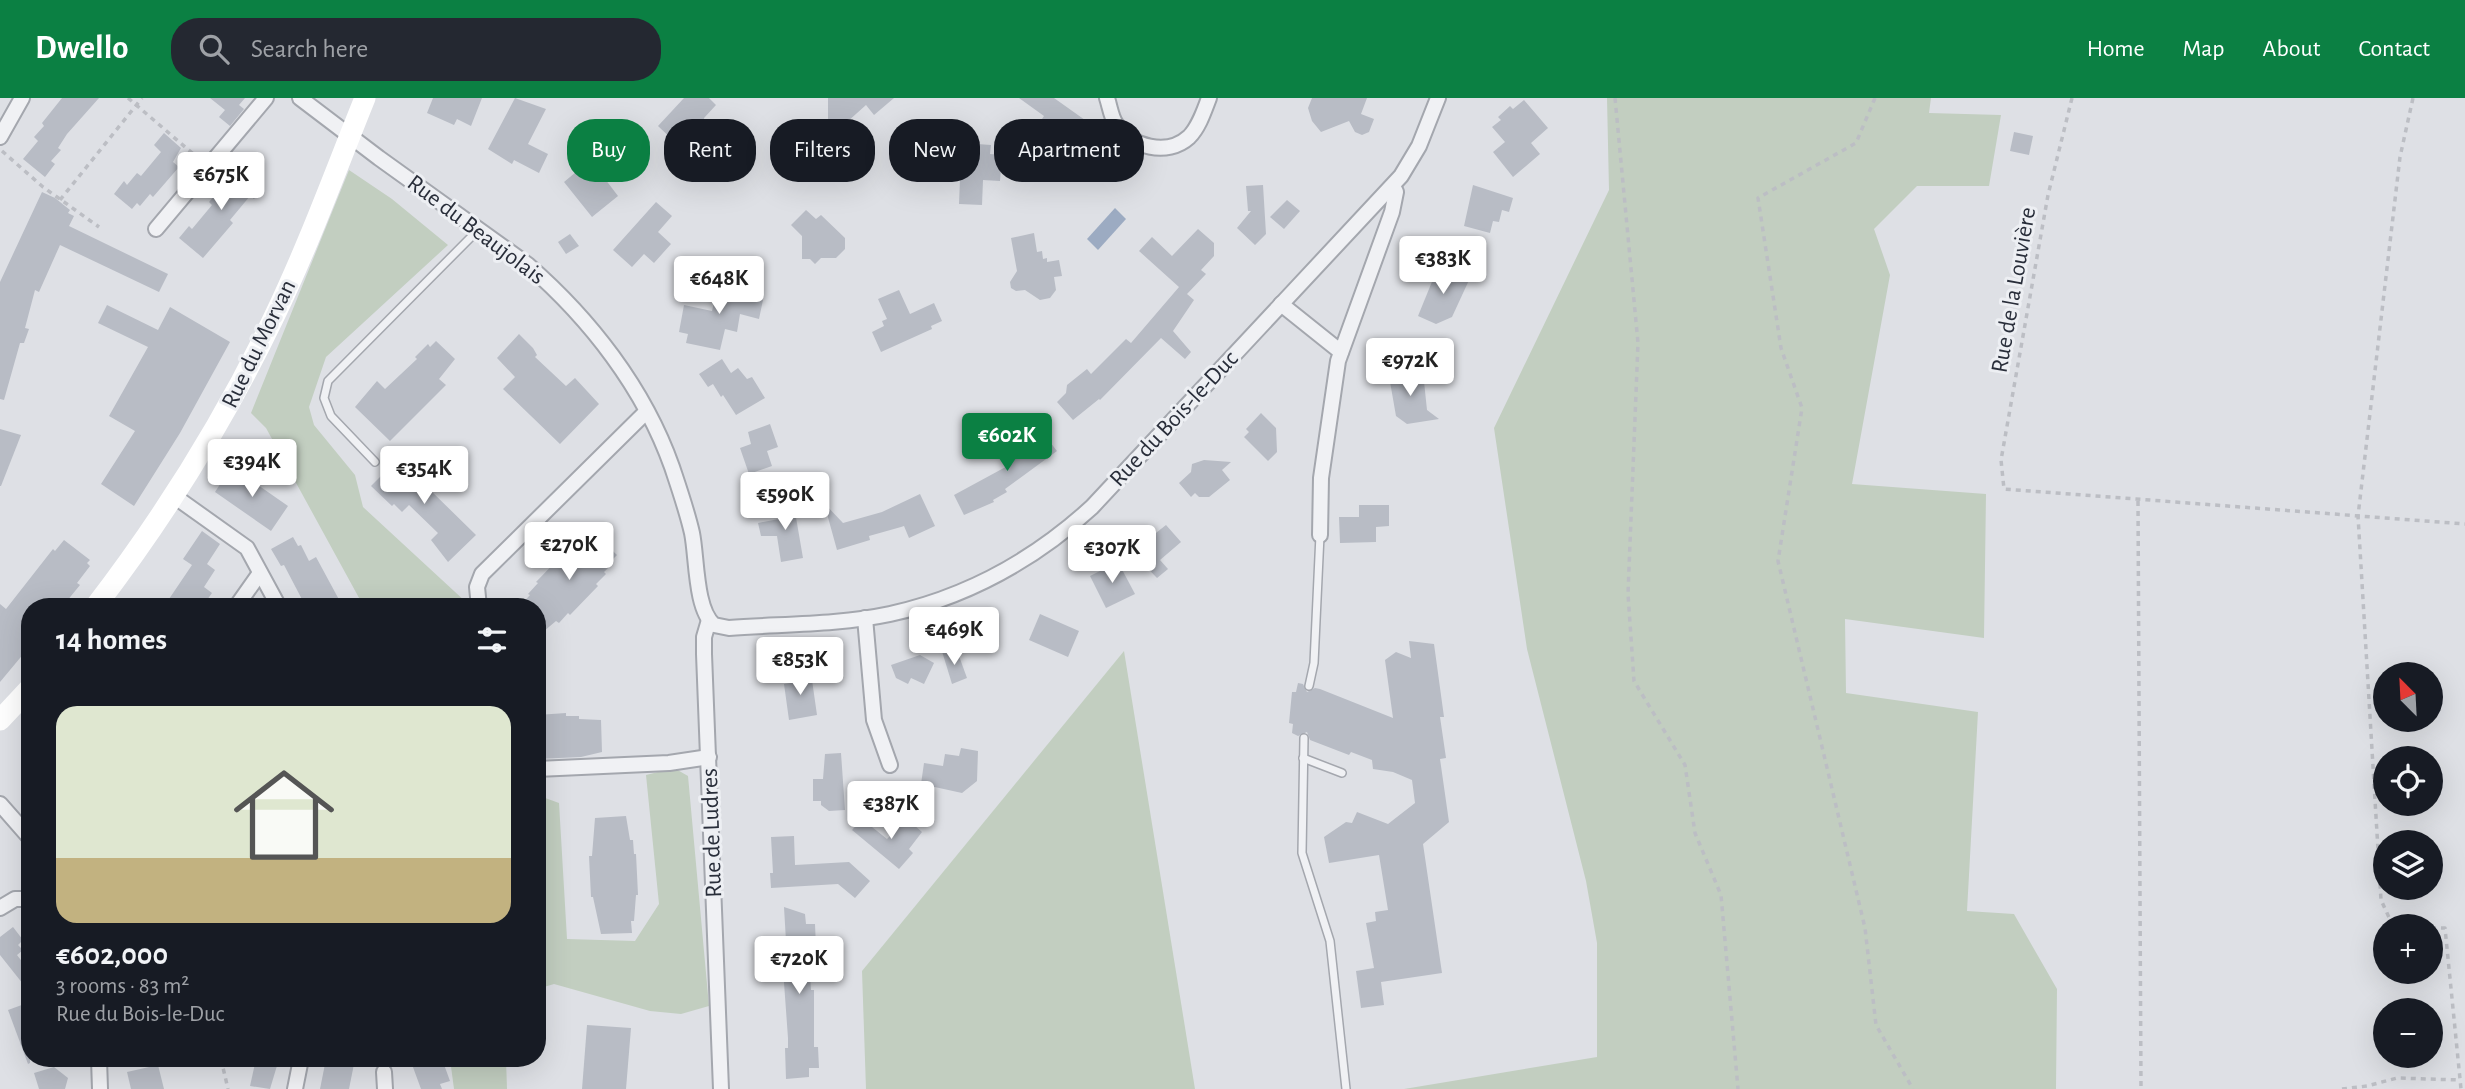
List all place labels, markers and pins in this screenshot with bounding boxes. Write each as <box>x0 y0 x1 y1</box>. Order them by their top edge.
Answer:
pin: €675K <box>172 152 270 212</box>
pin: €383K <box>1394 236 1492 296</box>
pin: €648K <box>670 256 768 316</box>
pin: €972K <box>1361 338 1459 398</box>
pin: €602K <box>958 414 1056 473</box>
pin: €394K <box>203 440 301 499</box>
pin: €354K <box>375 446 473 506</box>
pin: €590K <box>736 472 834 532</box>
pin: €270K <box>520 522 618 582</box>
pin: €307K <box>1063 526 1161 585</box>
pin: €469K <box>905 608 1003 667</box>
pin: €853K <box>751 638 849 697</box>
pin: €387K <box>842 782 940 841</box>
pin: €720K <box>750 936 848 996</box>

